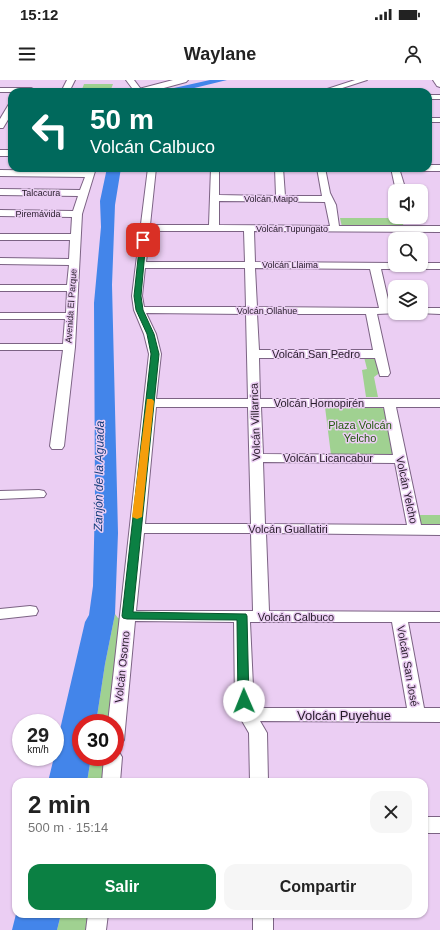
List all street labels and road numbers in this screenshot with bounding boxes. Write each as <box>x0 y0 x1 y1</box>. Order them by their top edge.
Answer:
street label: Talcacura <box>22 188 60 198</box>
street label: Volcán Maipo <box>244 194 298 204</box>
street label: Piremávida <box>15 209 61 219</box>
street label: Volcán Tupungato <box>256 224 328 234</box>
street label: Volcán Llaima <box>262 260 318 270</box>
street label: Avenida El Parque <box>63 269 79 343</box>
street label: Volcán Ollahue <box>237 306 297 316</box>
street label: Volcán San Pedro <box>272 348 360 360</box>
street label: Volcán Villarrica <box>248 382 262 461</box>
street label: Volcán Hornopirén <box>274 397 364 409</box>
street label: Volcán Licancabur <box>283 452 373 464</box>
street label: Volcán Yelcho <box>394 455 420 525</box>
street label: Volcán Guallatiri <box>248 523 328 535</box>
street label: Volcán Calbuco <box>258 611 334 623</box>
street label: Volcán San José <box>395 625 421 707</box>
street label: Volcán Osorno <box>112 630 132 704</box>
street label: Volcán Puyehue <box>297 708 391 723</box>

